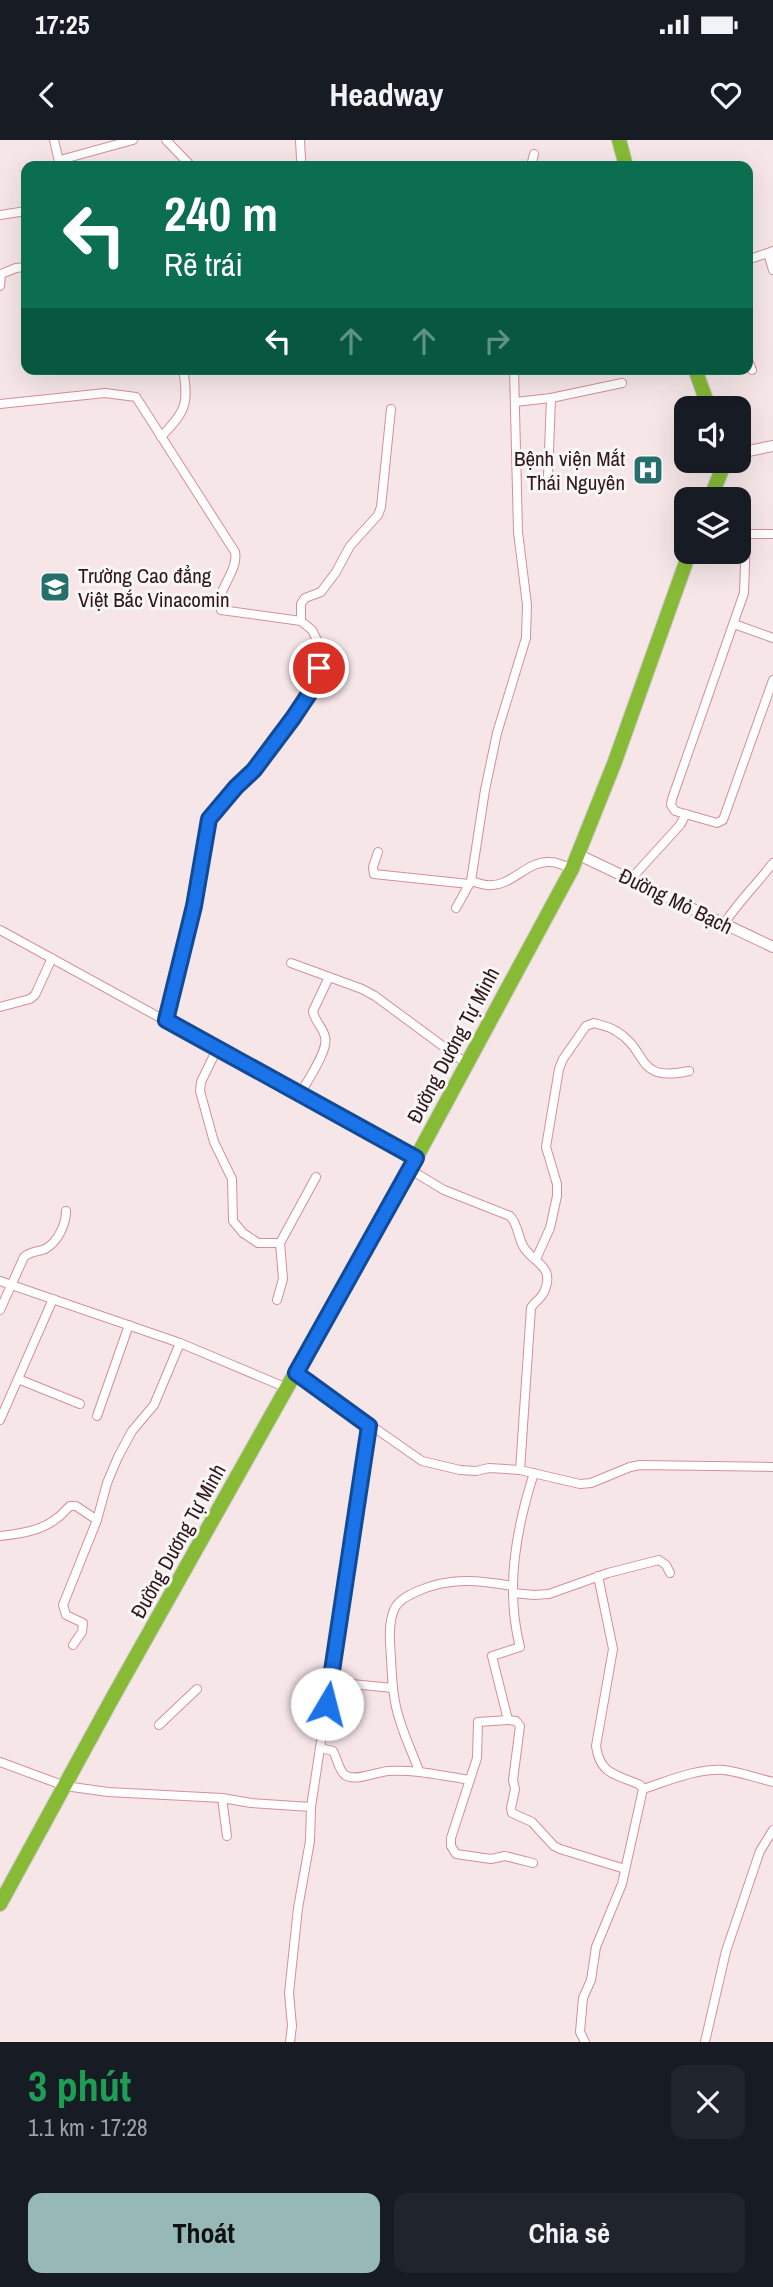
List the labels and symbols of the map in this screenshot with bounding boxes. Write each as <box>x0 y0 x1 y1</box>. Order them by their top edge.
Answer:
place label: Bệnh viện Mắt Thái Nguyên <box>514 444 625 497</box>
hospital icon: Bệnh viện Mắt Thái Nguyên <box>631 453 665 487</box>
place label: Trường Cao đẳng Việt Bắc Vinacomin <box>78 561 230 614</box>
school or university icon: Trường Cao đẳng Việt Bắc Vinacomin <box>38 570 72 604</box>
pin <box>289 638 349 698</box>
street label: Đường Mỏ Bạch <box>614 861 738 941</box>
street label: Đường Dương Tự Minh <box>400 962 506 1128</box>
street label: Đường Dương Tự Minh <box>124 1459 232 1623</box>
position arrow <box>290 1667 364 1741</box>

